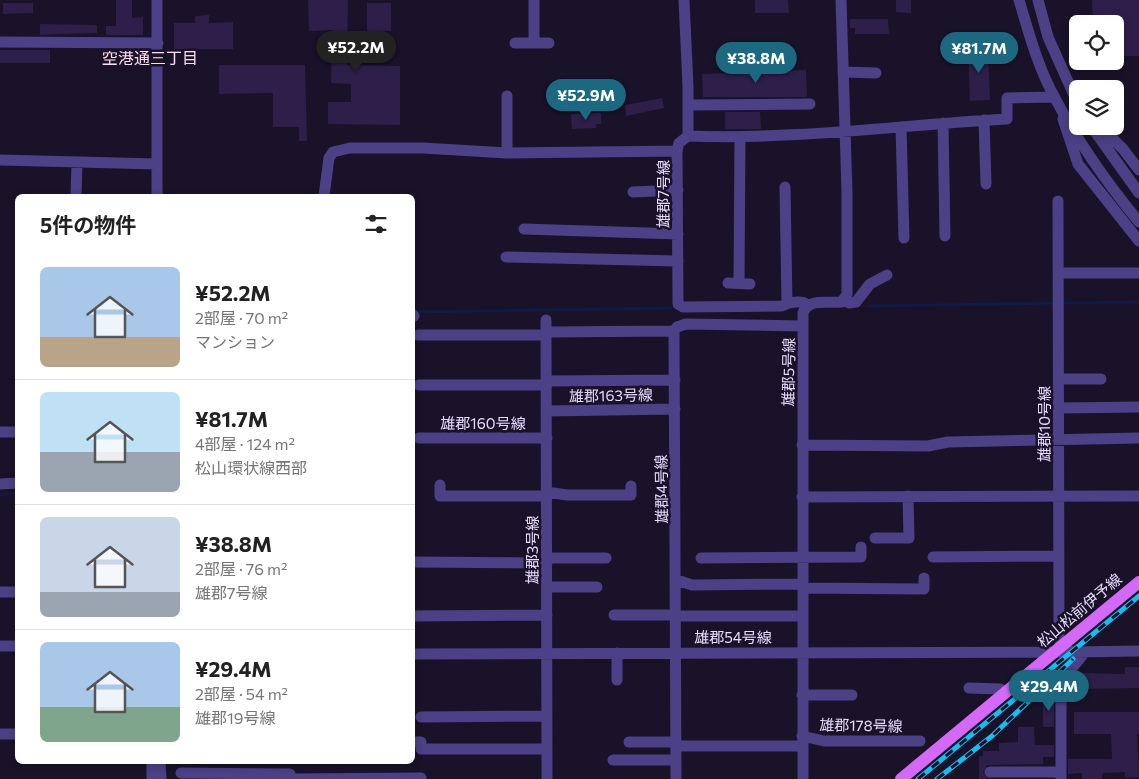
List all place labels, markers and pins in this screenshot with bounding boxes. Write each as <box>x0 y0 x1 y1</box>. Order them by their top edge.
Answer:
pin: ¥52.2M <box>315 30 397 73</box>
pin: ¥81.7M <box>938 32 1020 74</box>
pin: ¥38.8M <box>715 42 797 84</box>
pin: ¥52.9M <box>545 78 627 121</box>
pin: ¥29.4M <box>1008 670 1090 712</box>

